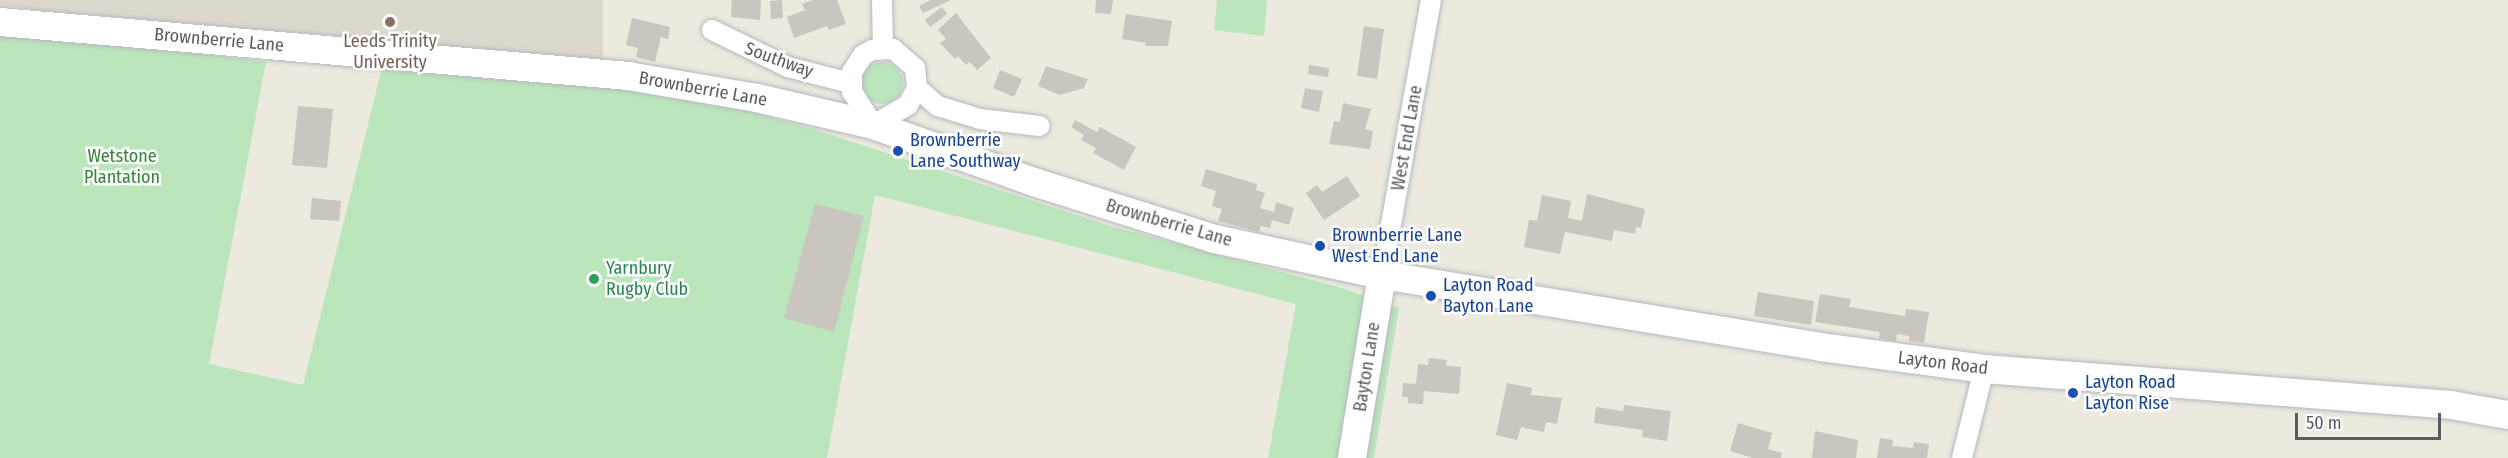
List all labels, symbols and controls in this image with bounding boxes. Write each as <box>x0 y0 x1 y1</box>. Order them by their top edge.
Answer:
marker: Leeds Trinity University <box>383 15 397 29</box>
street label: Brownberrie Lane <box>153 24 285 56</box>
place label: Leeds Trinity University <box>343 31 437 74</box>
street label: Southway <box>742 38 816 82</box>
street label: Brownberrie Lane <box>637 67 769 111</box>
street label: West End Lane <box>1387 84 1427 192</box>
place label: Brownberrie Lane Southway <box>910 130 1021 172</box>
marker: Brownberrie Lane Southway <box>891 144 905 158</box>
park label: Wetstone Plantation <box>84 146 160 188</box>
street label: Brownberrie Lane <box>1103 195 1235 251</box>
place label: Brownberrie Lane West End Lane <box>1332 225 1462 268</box>
marker: Brownberrie Lane West End Lane <box>1313 239 1327 253</box>
place label: Yarnbury Rugby Club <box>606 258 688 300</box>
marker: Yarnbury Rugby Club <box>587 272 601 286</box>
place label: Layton Road Bayton Lane <box>1443 275 1534 318</box>
marker: Layton Road Bayton Lane <box>1424 289 1438 303</box>
street label: Bayton Lane <box>1349 321 1385 413</box>
street label: Layton Road <box>1897 347 1989 379</box>
place label: Layton Road Layton Rise <box>2085 372 2176 415</box>
marker: Layton Road Layton Rise <box>2066 386 2080 400</box>
scale bar <box>2298 401 2444 439</box>
text: 50 m <box>2306 412 2342 434</box>

